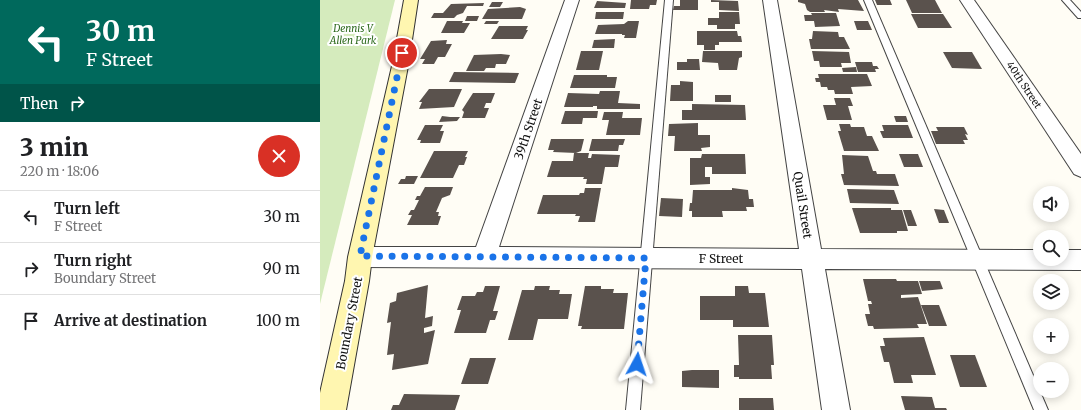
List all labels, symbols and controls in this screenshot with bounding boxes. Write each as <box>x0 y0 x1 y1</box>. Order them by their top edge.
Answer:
text: 30 m <box>86 13 155 49</box>
icon: left <box>20 16 72 68</box>
park label: Dennis V Allen Park <box>329 22 377 47</box>
pin <box>385 36 419 70</box>
icon: arrive <box>391 42 413 64</box>
text: F Street <box>86 48 153 71</box>
street label: 40th Street <box>1004 59 1045 111</box>
icon: right <box>66 92 88 114</box>
text: Then <box>20 94 58 113</box>
street label: 39th Street <box>511 96 546 161</box>
text: 3 min <box>20 132 88 163</box>
button: close <box>258 135 300 177</box>
text: 220 m · 18:06 <box>20 163 99 180</box>
street label: Quail Street <box>790 170 816 240</box>
map controls <box>1033 186 1069 398</box>
button: sound <box>1033 186 1069 222</box>
text: Turn left <box>54 199 120 218</box>
icon: left <box>20 206 42 228</box>
text: 30 m <box>263 207 300 226</box>
text: F Street <box>54 218 102 235</box>
button: search <box>1033 230 1069 266</box>
text: Turn right <box>54 251 132 270</box>
street label: F Street <box>699 251 744 266</box>
icon: right <box>20 258 42 280</box>
text: 90 m <box>263 259 300 278</box>
text: Boundary Street <box>54 270 156 287</box>
button: layers <box>1033 274 1069 310</box>
street label: Boundary Street <box>333 275 365 371</box>
icon: arrive <box>20 310 42 332</box>
text: Arrive at destination <box>54 311 207 330</box>
text: 100 m <box>256 311 300 330</box>
button: + <box>1033 318 1069 354</box>
position arrow <box>616 343 658 385</box>
button: − <box>1033 362 1069 398</box>

